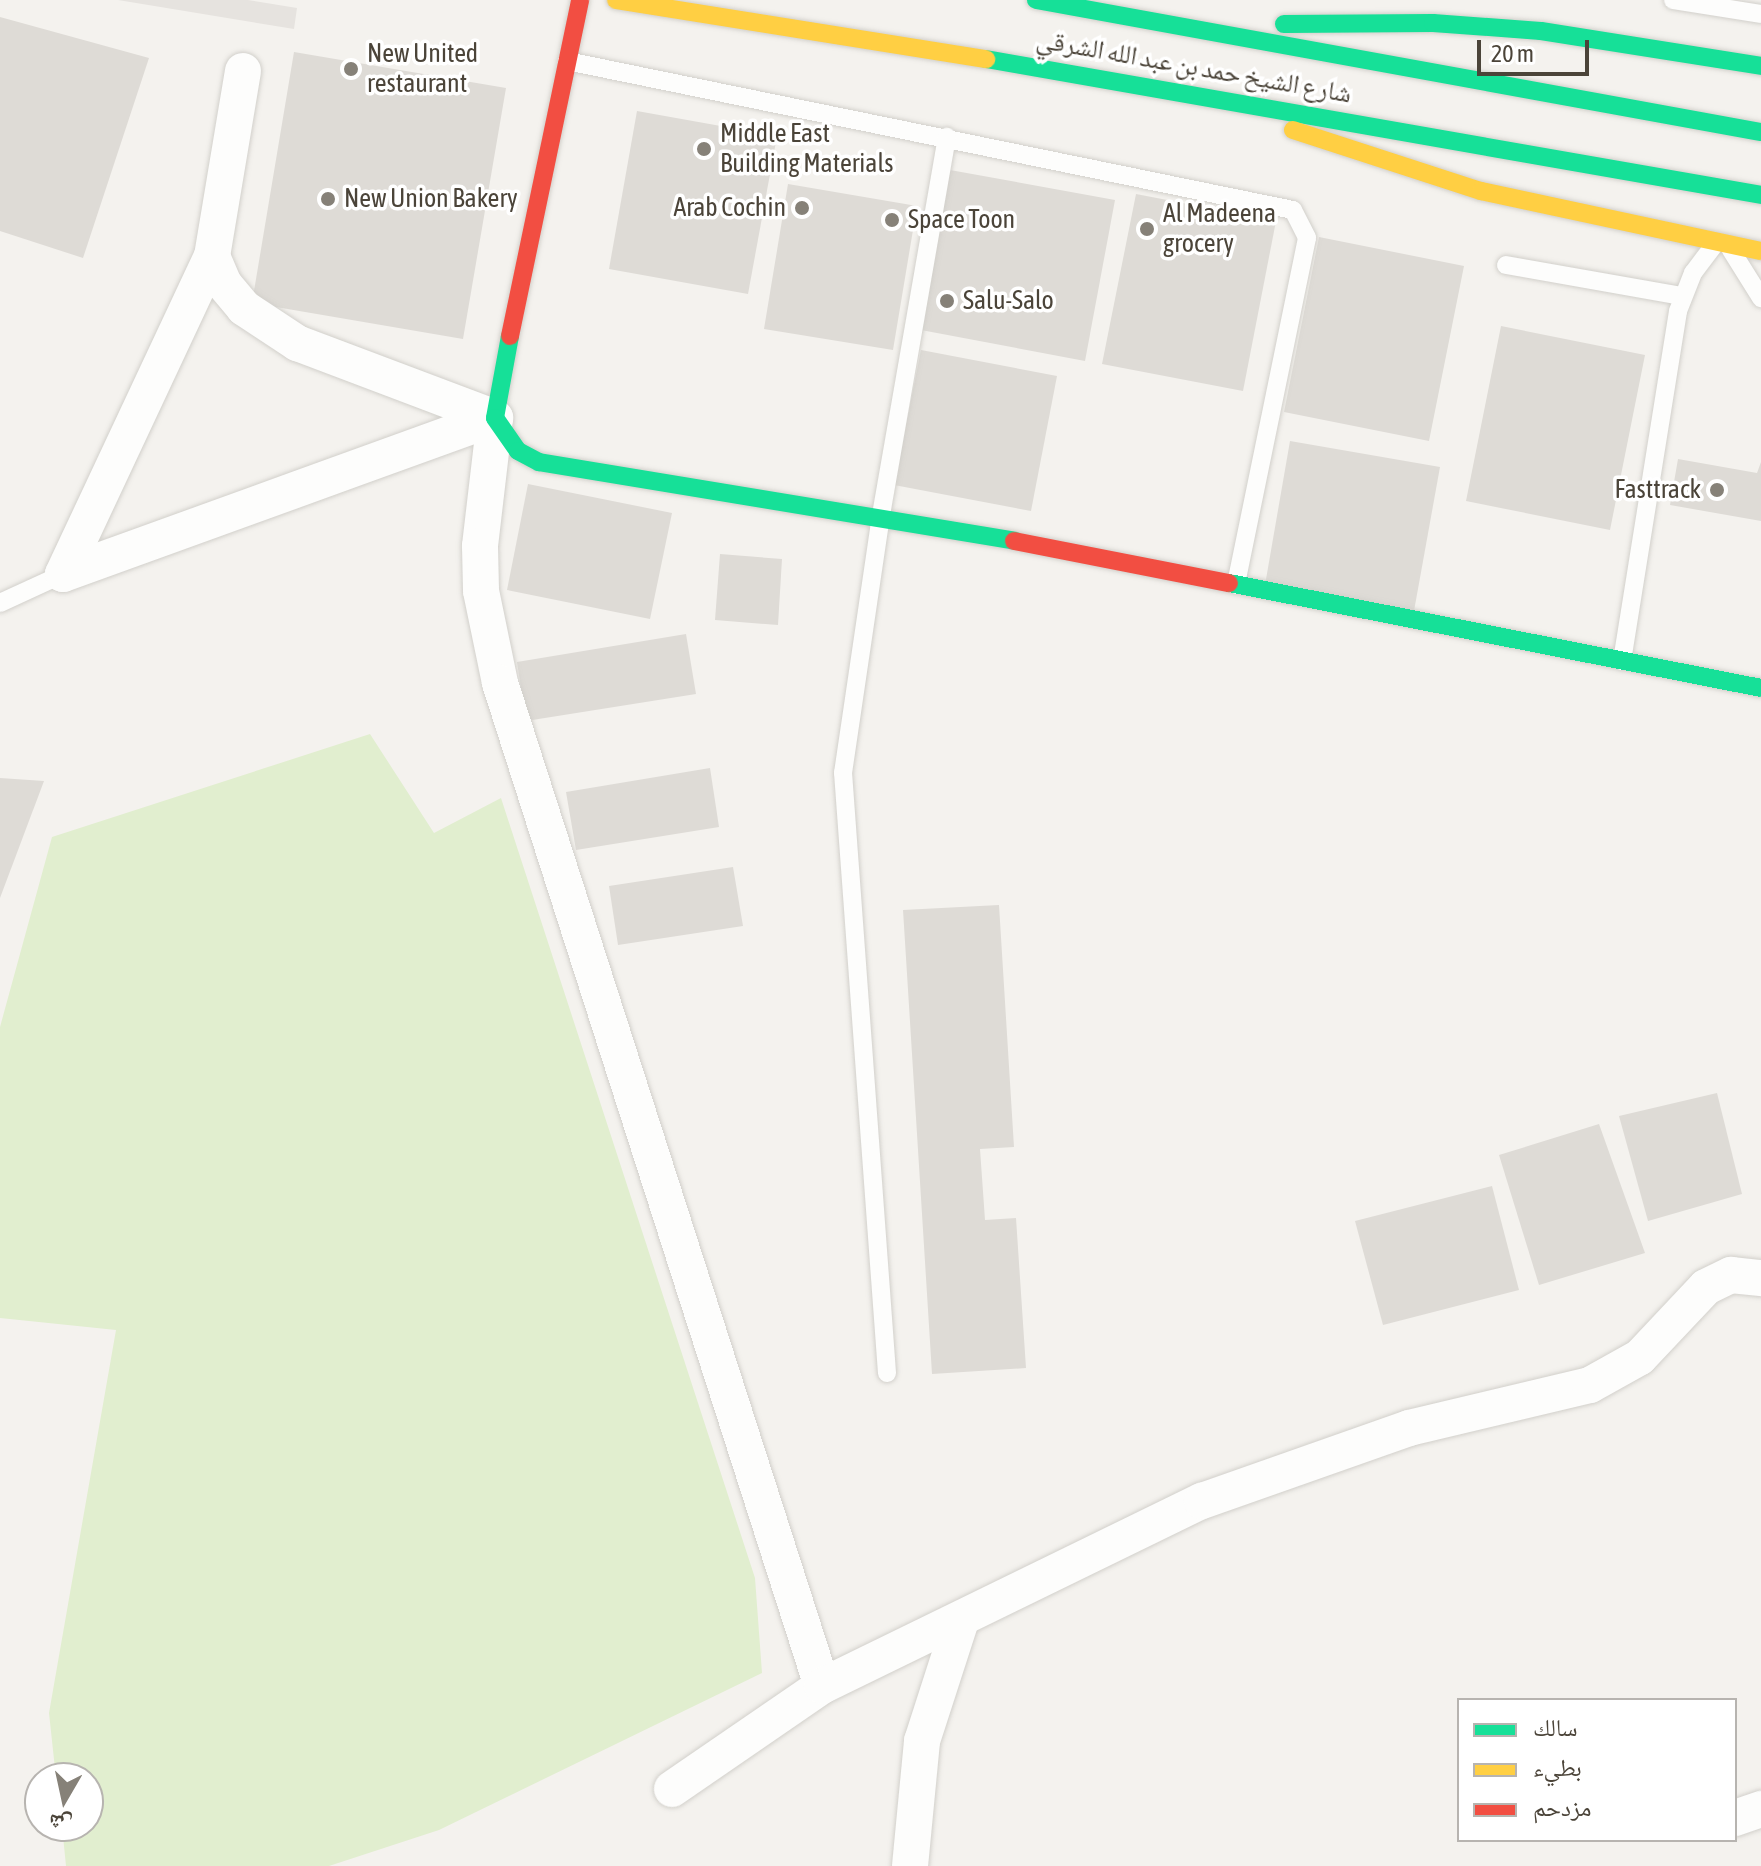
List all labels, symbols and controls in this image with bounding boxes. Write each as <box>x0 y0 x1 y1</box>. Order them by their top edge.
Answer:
street label: شارع الشيخ حمد بن عبد الله الشرقي <box>1034 24 1354 110</box>
scale bar <box>1481 24 1593 74</box>
place label: New United restaurant <box>367 38 478 100</box>
text: 20 m <box>1491 40 1534 67</box>
marker: New United restaurant <box>342 60 360 78</box>
place label: Middle East Building Materials <box>720 118 893 180</box>
marker: Middle East Building Materials <box>695 140 713 158</box>
place label: New Union Bakery <box>344 183 518 215</box>
marker: New Union Bakery <box>319 190 337 208</box>
place label: Arab Cochin <box>673 192 786 224</box>
place label: Al Madeena grocery <box>1163 198 1276 260</box>
marker: Arab Cochin <box>793 199 811 217</box>
place label: Space Toon <box>908 204 1015 236</box>
marker: Space Toon <box>883 211 901 229</box>
marker: Al Madeena grocery <box>1138 220 1156 238</box>
place label: Salu-Salo <box>963 285 1054 317</box>
marker: Salu-Salo <box>938 292 956 310</box>
place label: Fasttrack <box>1614 474 1701 506</box>
marker: Fasttrack <box>1708 481 1726 499</box>
legend <box>1457 1698 1737 1842</box>
text: سالك <box>1533 1714 1578 1741</box>
text: بطيء <box>1533 1754 1582 1781</box>
north arrow <box>24 1762 104 1842</box>
text: مزدحم <box>1533 1794 1592 1821</box>
text: ش <box>47 1809 74 1838</box>

